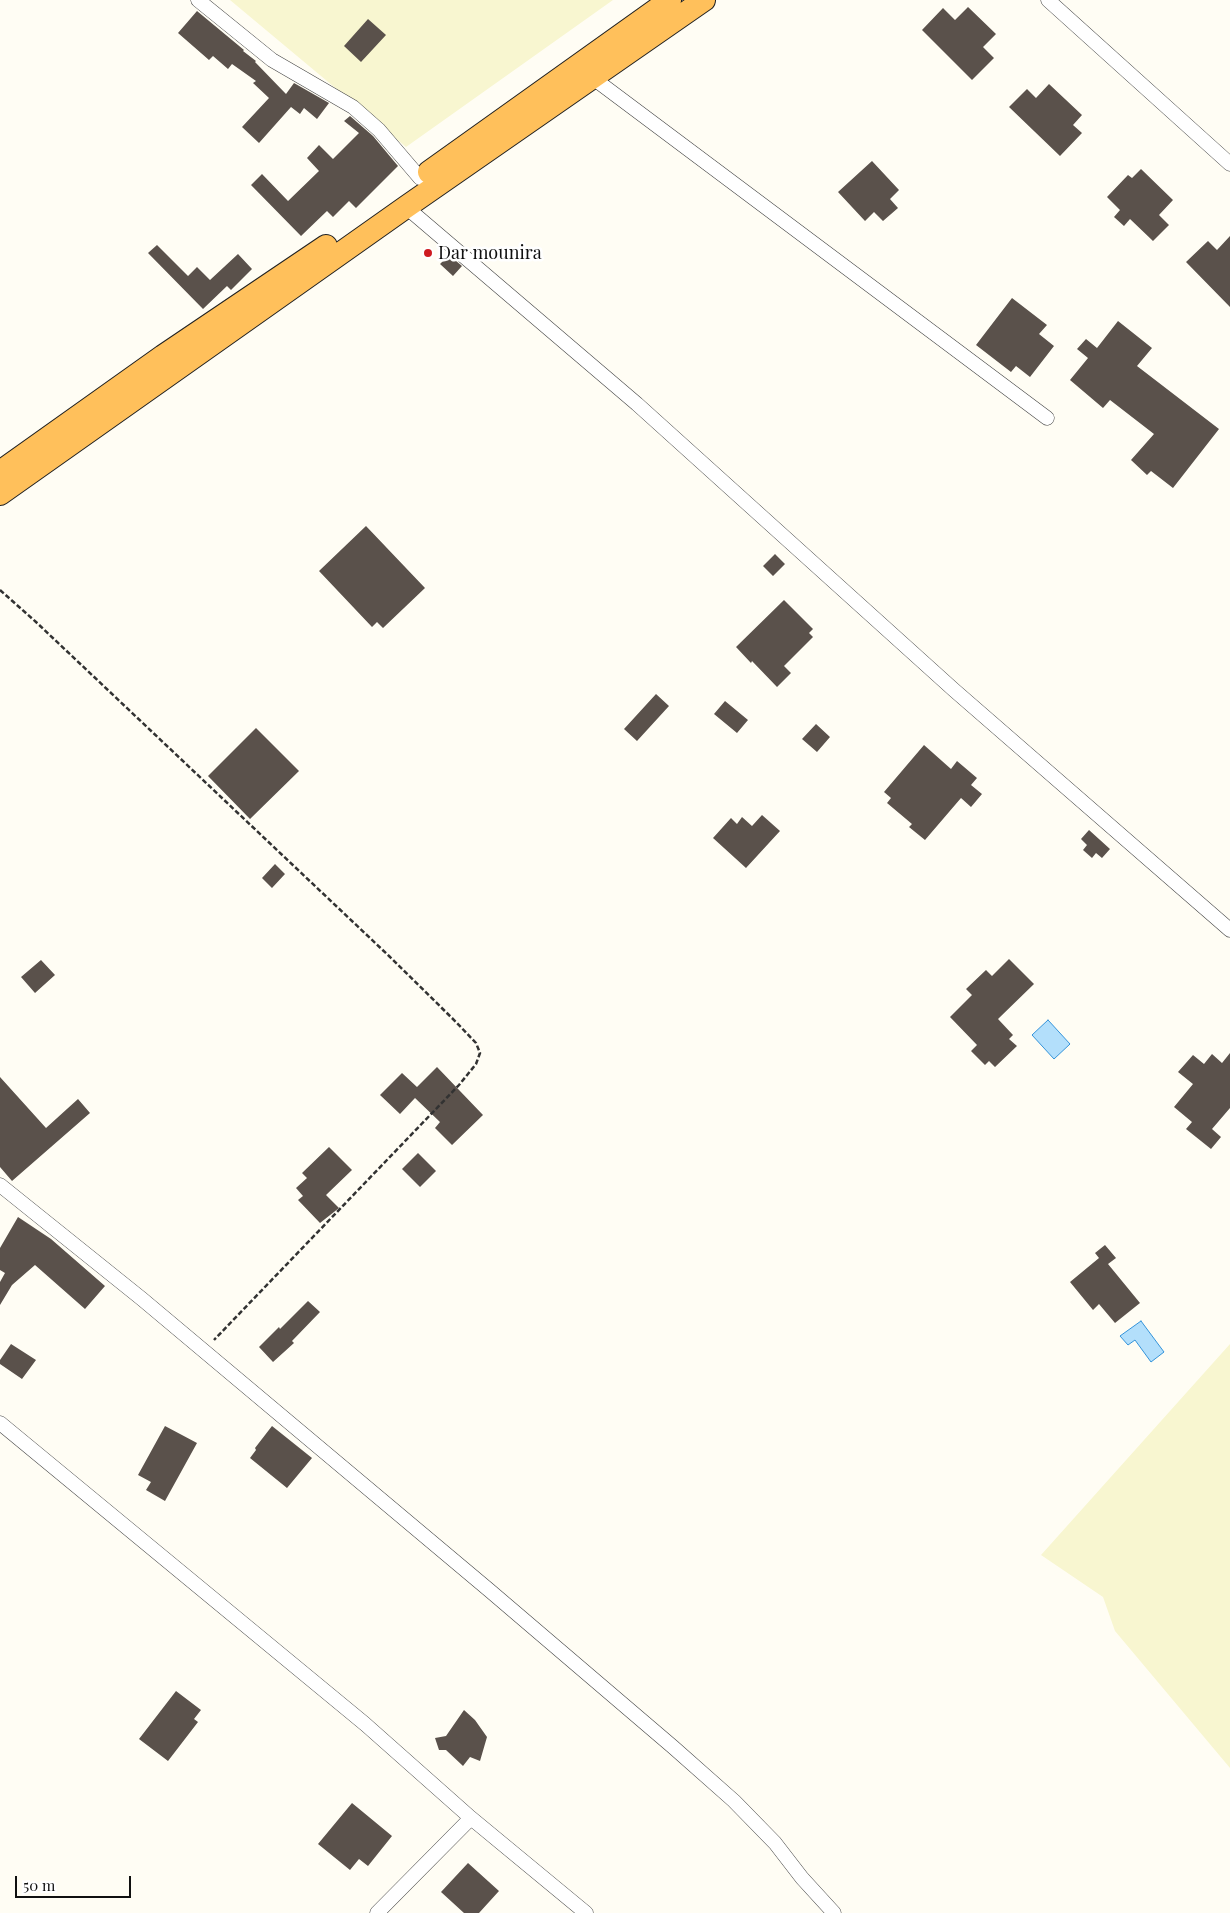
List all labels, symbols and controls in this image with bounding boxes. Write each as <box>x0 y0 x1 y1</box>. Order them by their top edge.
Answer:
place label: Dar mounira <box>438 242 542 264</box>
marker: Dar mounira <box>422 247 434 259</box>
scale bar <box>18 1866 134 1898</box>
text: 50 m <box>23 1875 55 1895</box>

